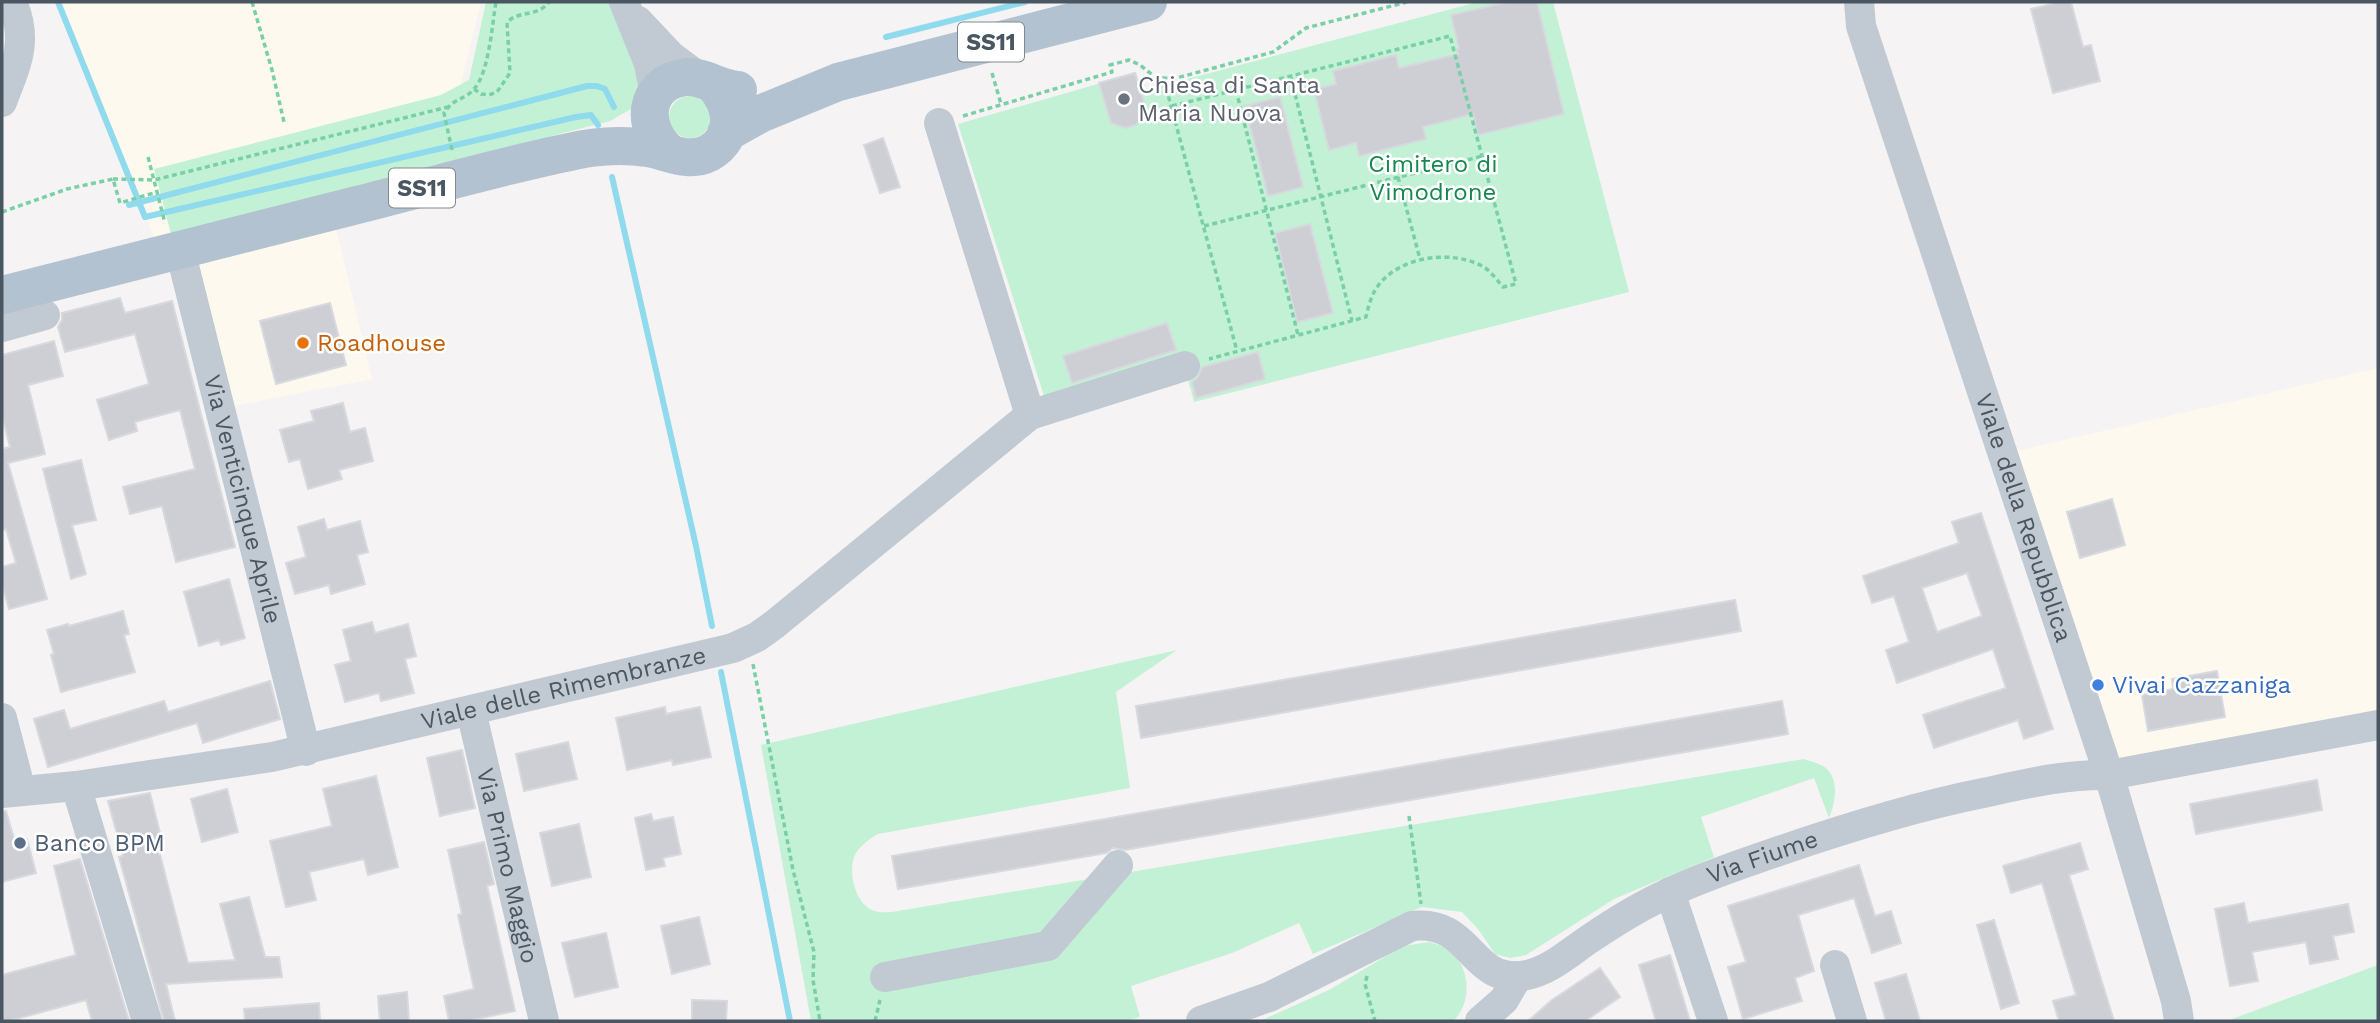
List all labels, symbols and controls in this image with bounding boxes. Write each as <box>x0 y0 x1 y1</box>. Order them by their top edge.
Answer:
road number: SS11 <box>958 22 1024 61</box>
place label: Chiesa di Santa Maria Nuova <box>1138 71 1320 127</box>
marker: Chiesa di Santa Maria Nuova <box>1116 91 1132 107</box>
park label: Cimitero di Vimodrone <box>1368 150 1498 206</box>
road number: SS11 <box>389 168 455 208</box>
place label: Roadhouse <box>317 329 446 357</box>
marker: Roadhouse <box>295 335 311 351</box>
street label: Via Venticinque Aprile <box>198 372 287 627</box>
street label: Viale della Repubblica <box>1970 390 2078 646</box>
street label: Viale delle Rimembranze <box>418 641 709 735</box>
place label: Vivai Cazzaniga <box>2112 671 2291 699</box>
marker: Vivai Cazzaniga <box>2090 677 2106 693</box>
street label: Via Primo Maggio <box>471 765 544 966</box>
street label: Via Fiume <box>1703 825 1821 889</box>
place label: Banco BPM <box>34 829 165 857</box>
marker: Banco BPM <box>12 835 28 851</box>

